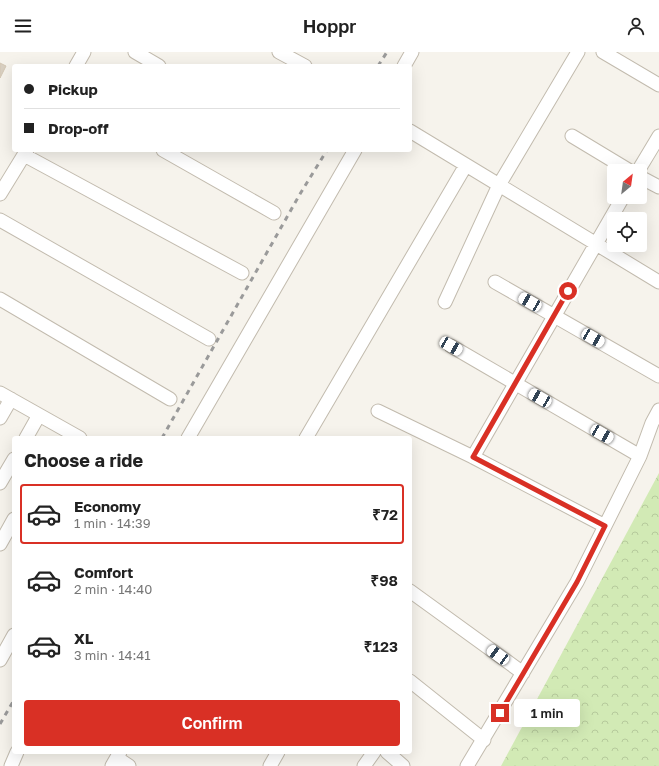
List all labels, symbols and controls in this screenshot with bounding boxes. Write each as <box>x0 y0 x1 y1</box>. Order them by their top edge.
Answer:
icon: menu <box>12 15 34 37</box>
text: Hoppr <box>303 15 356 37</box>
icon: person <box>625 15 647 37</box>
text: Pickup <box>48 80 98 98</box>
text: Drop-off <box>48 119 108 137</box>
north arrow <box>607 164 647 204</box>
map controls <box>607 164 647 252</box>
button: locate <box>607 212 647 252</box>
route start <box>559 282 577 300</box>
car <box>517 291 543 313</box>
car <box>580 327 606 349</box>
car <box>438 335 464 357</box>
car <box>527 387 553 409</box>
car <box>589 423 615 445</box>
text: Choose a ride <box>24 449 143 471</box>
icon: car <box>26 496 62 532</box>
text: Economy <box>74 497 141 515</box>
text: ₹72 <box>372 505 398 523</box>
text: 1 min · 14:39 <box>74 515 151 531</box>
icon: car <box>26 562 62 598</box>
text: Comfort <box>74 563 133 581</box>
text: ₹98 <box>371 571 398 589</box>
text: 2 min · 14:40 <box>74 581 152 597</box>
icon: car <box>26 628 62 664</box>
text: XL <box>74 629 93 647</box>
text: ₹123 <box>364 637 398 655</box>
car <box>485 643 511 667</box>
text: 3 min · 14:41 <box>74 647 151 663</box>
callout: 1 min <box>514 699 580 727</box>
button: Confirm <box>24 700 400 746</box>
route end <box>491 704 509 722</box>
text: 1 min <box>531 705 563 721</box>

